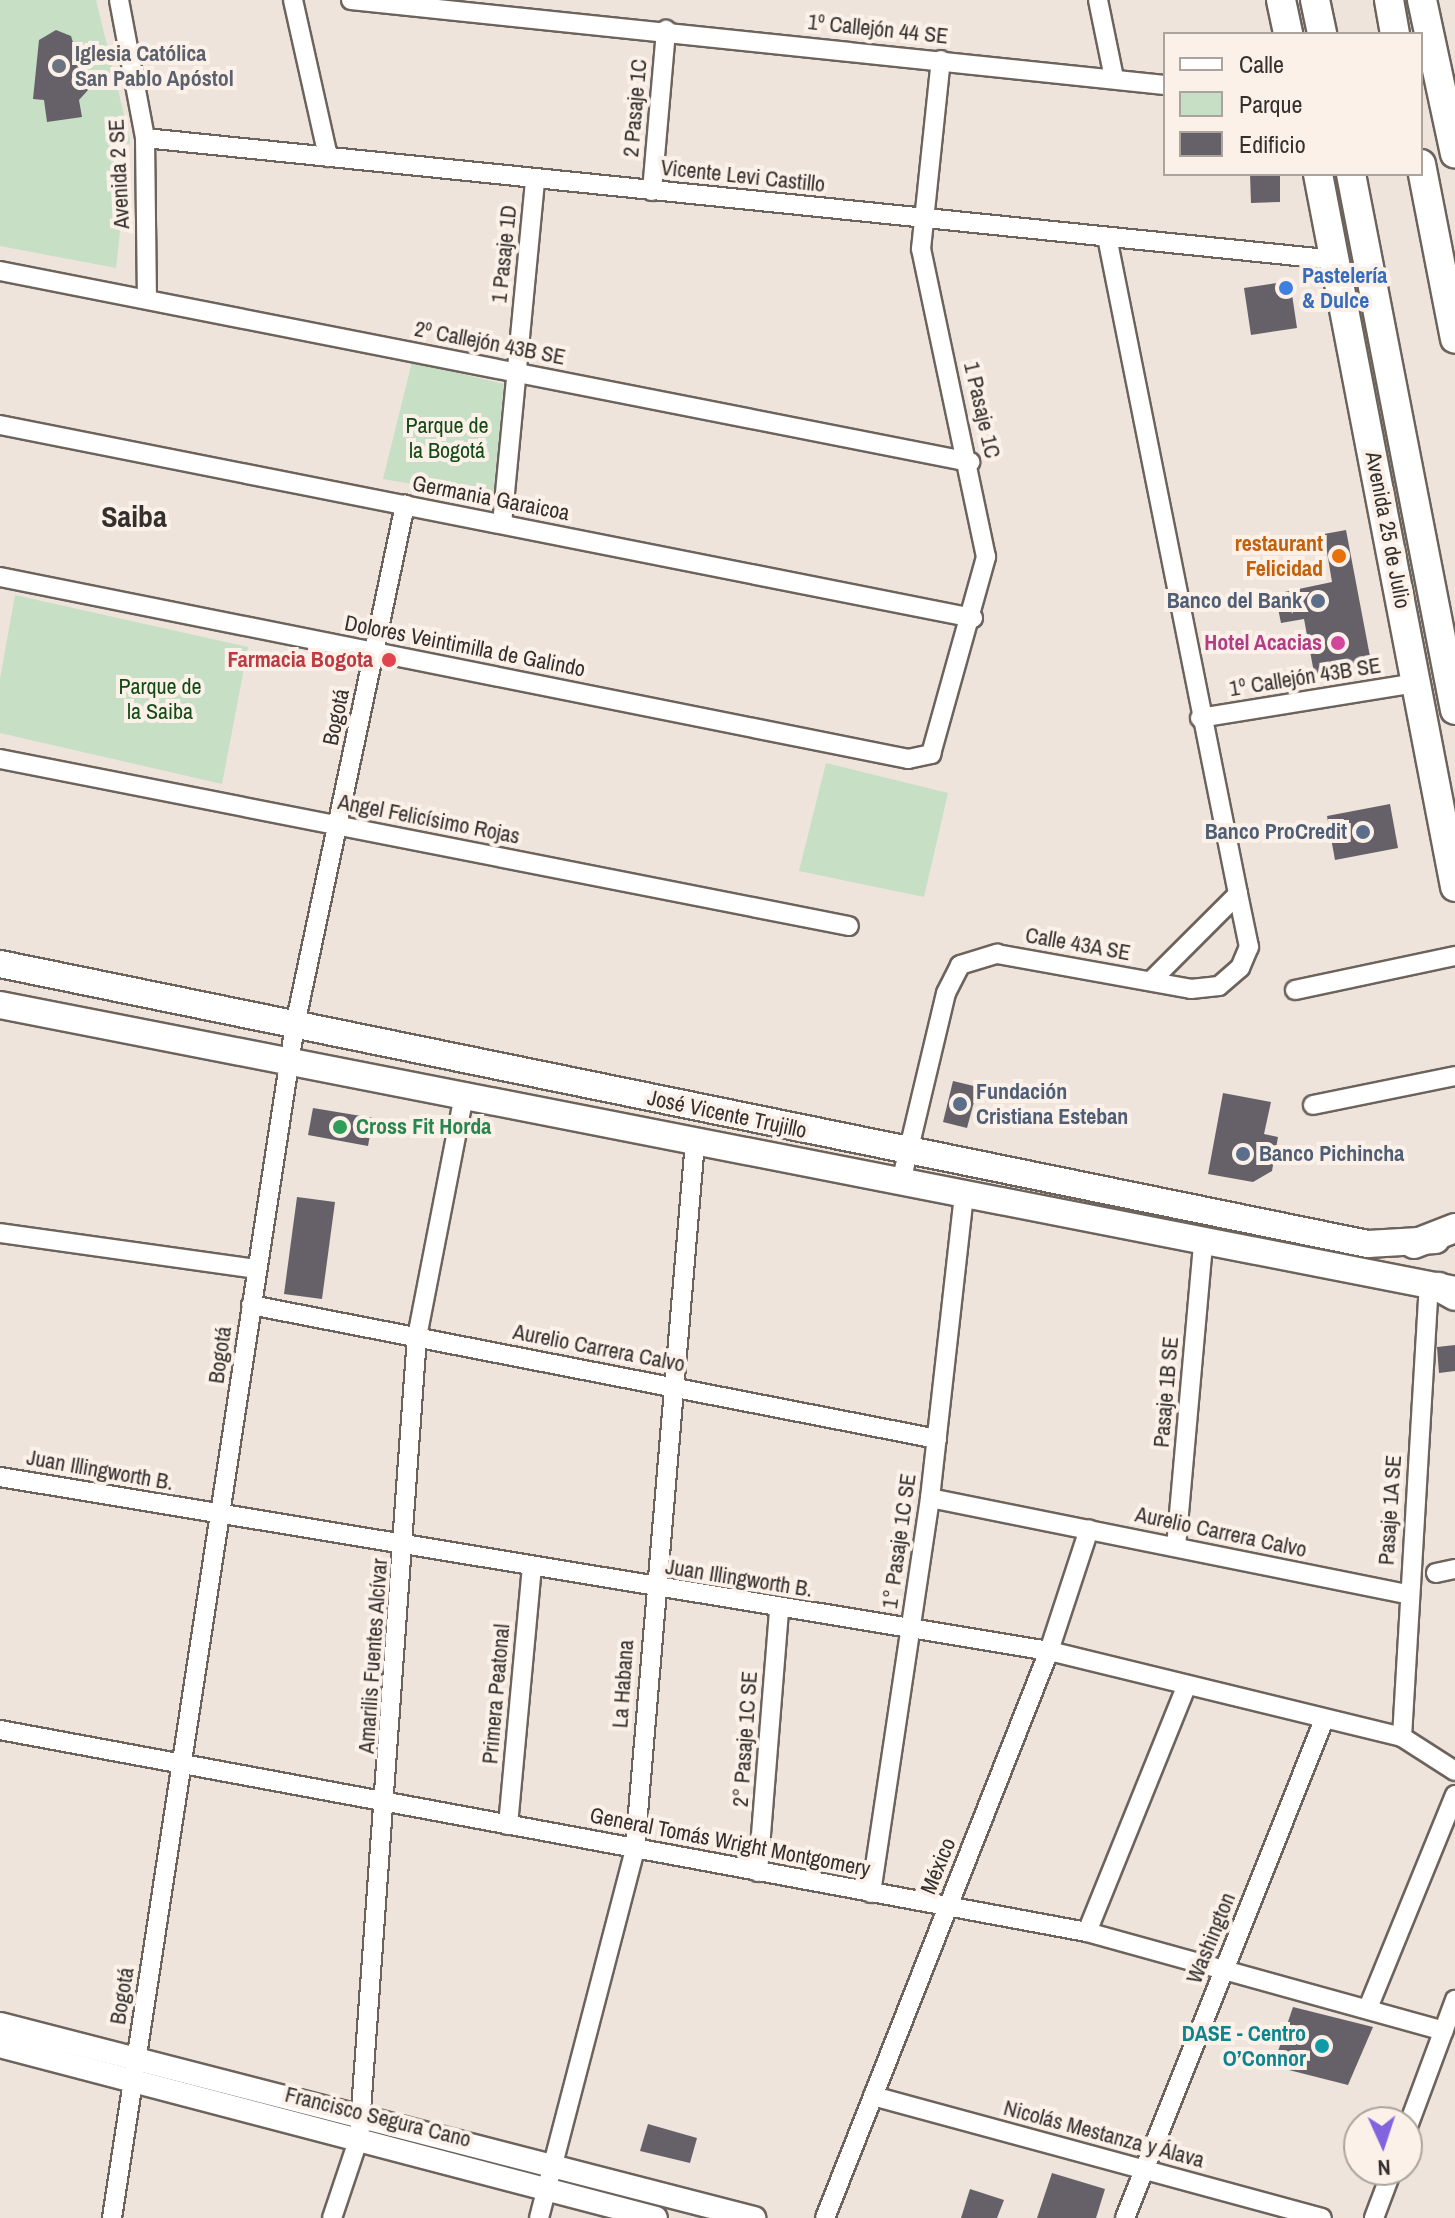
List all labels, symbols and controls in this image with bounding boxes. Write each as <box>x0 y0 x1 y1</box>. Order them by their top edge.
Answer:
street label: 1º Callejón 44 SE <box>807 9 949 49</box>
legend <box>1163 32 1423 176</box>
place label: Iglesia Católica San Pablo Apóstol <box>75 40 234 92</box>
text: Calle <box>1239 48 1284 80</box>
marker: Iglesia Católica San Pablo Apóstol <box>50 57 68 75</box>
street label: 2 Pasaje 1C <box>618 58 652 158</box>
text: Parque <box>1239 88 1302 120</box>
street label: Avenida 2 SE <box>103 118 135 230</box>
text: Edificio <box>1239 128 1306 160</box>
street label: Vicente Levi Castillo <box>659 154 827 198</box>
street label: 1 Pasaje 1D <box>486 204 522 304</box>
place label: Pastelería & Dulce <box>1302 262 1387 314</box>
marker: Pastelería & Dulce <box>1277 279 1295 297</box>
street label: 2º Callejón 43B SE <box>412 315 568 371</box>
street label: 1 Pasaje 1C <box>958 359 1006 461</box>
park label: Parque de la Bogotá <box>405 412 489 464</box>
street label: Avenida 25 de Julio <box>1360 449 1416 611</box>
street label: Germania Garaicoa <box>410 470 572 526</box>
district label: Saiba <box>101 498 167 534</box>
place label: restaurant Felicidad <box>1235 530 1323 582</box>
marker: restaurant Felicidad <box>1330 547 1348 565</box>
place label: Banco del Bank <box>1167 588 1302 614</box>
marker: Banco del Bank <box>1309 592 1327 610</box>
street label: Dolores Veintimilla de Galindo <box>342 610 588 682</box>
place label: Hotel Acacias <box>1204 630 1322 656</box>
marker: Hotel Acacias <box>1329 634 1347 652</box>
place label: Farmacia Bogota <box>228 647 373 673</box>
marker: Farmacia Bogota <box>380 651 398 669</box>
street label: 1º Callejón 43B SE <box>1227 652 1383 702</box>
park label: Parque de la Saiba <box>118 673 202 724</box>
street label: Bogotá <box>317 686 355 748</box>
street label: Angel Felicísimo Rojas <box>336 788 522 850</box>
place label: Banco ProCredit <box>1205 819 1347 845</box>
marker: Banco ProCredit <box>1354 823 1372 841</box>
street label: Calle 43A SE <box>1023 922 1133 966</box>
place label: Fundación Cristiana Esteban <box>976 1078 1128 1130</box>
street label: José Vicente Trujillo <box>645 1084 809 1144</box>
marker: Fundación Cristiana Esteban <box>951 1095 969 1113</box>
place label: Cross Fit Horda <box>356 1114 491 1140</box>
marker: Cross Fit Horda <box>331 1118 349 1136</box>
place label: Banco Pichincha <box>1259 1141 1404 1167</box>
marker: Banco Pichincha <box>1234 1145 1252 1163</box>
street label: Aurelio Carrera Calvo <box>511 1318 687 1378</box>
street label: Bogotá <box>203 1325 237 1385</box>
street label: Pasaje 1B SE <box>1148 1335 1184 1449</box>
street label: Juan Illingworth B. <box>25 1444 175 1496</box>
street label: Pasaje 1A SE <box>1373 1454 1407 1566</box>
street label: 1° Pasaje 1C SE <box>876 1472 922 1610</box>
street label: Aurelio Carrera Calvo <box>1133 1501 1309 1563</box>
street label: Juan Illingworth B. <box>664 1553 814 1603</box>
street label: Amarilis Fuentes Alcívar <box>353 1557 393 1755</box>
street label: Primera Peatonal <box>477 1623 515 1765</box>
street label: La Habana <box>607 1639 639 1729</box>
street label: 2° Pasaje 1C SE <box>727 1670 763 1808</box>
street label: General Tomás Wright Montgomery <box>587 1802 873 1882</box>
street label: México <box>915 1834 961 1898</box>
street label: Washington <box>1181 1889 1241 1987</box>
street label: Bogotá <box>104 1966 140 2026</box>
place label: DASE - Centro O’Connor <box>1182 2020 1306 2072</box>
marker: DASE - Centro O’Connor <box>1313 2037 1331 2055</box>
street label: Francisco Segura Cano <box>282 2081 474 2153</box>
street label: Nicolás Mestanza y Álava <box>1000 2094 1208 2174</box>
north arrow <box>1343 2106 1423 2186</box>
text: N <box>1377 2153 1391 2183</box>

